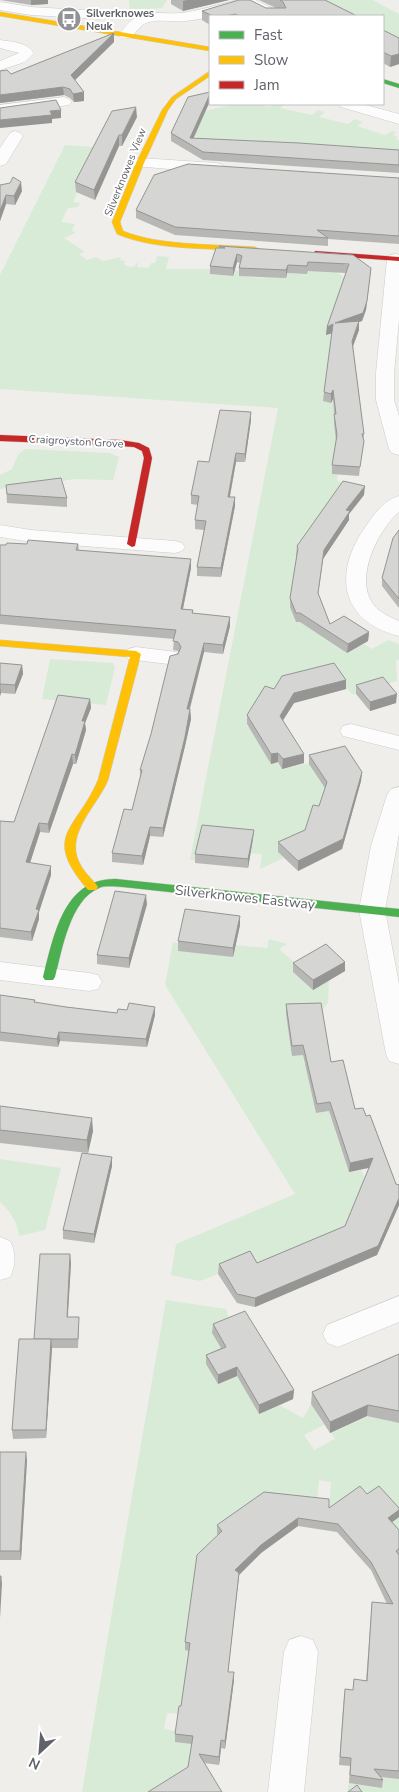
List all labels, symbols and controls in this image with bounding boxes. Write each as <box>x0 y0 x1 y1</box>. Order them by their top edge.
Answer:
bus stop icon: Silverknowes Neuk <box>56 6 82 32</box>
place label: Silverknowes Neuk <box>86 6 154 34</box>
legend <box>209 15 384 105</box>
text: Fast <box>254 25 283 45</box>
text: Slow <box>254 50 289 70</box>
text: Jam <box>253 75 280 95</box>
street label: Silverknowes View <box>101 126 150 219</box>
street label: Craigroyston Grove <box>28 432 124 451</box>
street label: Silverknowes Eastway <box>174 881 317 914</box>
north arrow <box>15 1727 65 1777</box>
text: N <box>26 1752 43 1774</box>

